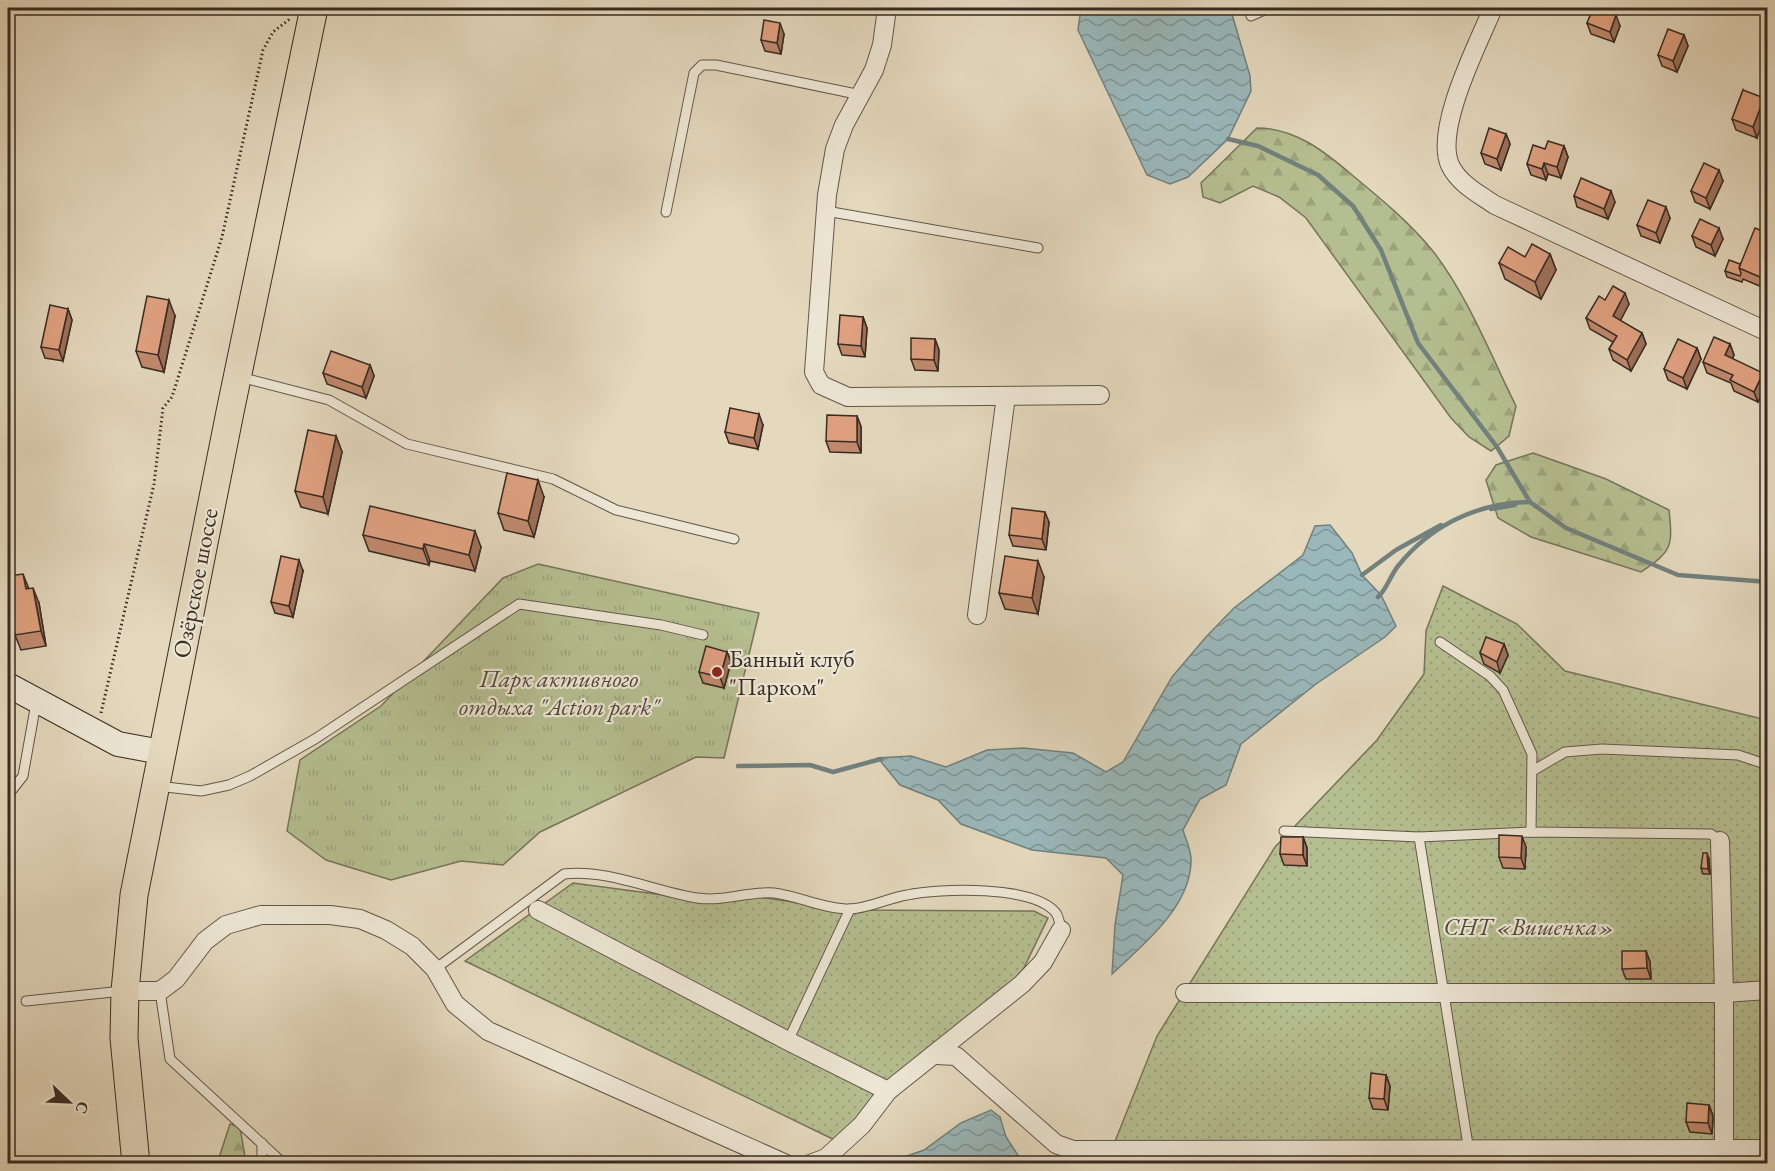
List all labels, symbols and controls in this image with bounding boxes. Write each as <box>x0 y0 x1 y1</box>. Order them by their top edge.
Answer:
street label: Озёрское шоссе <box>165 505 225 661</box>
place label: Банный клуб "Парком" <box>729 643 855 702</box>
park label: Парк активного отдыха "Action park" <box>459 663 661 722</box>
marker: Банный клуб "Парком" <box>710 665 724 679</box>
park label: СНТ «Вишенка» <box>1444 911 1614 942</box>
north arrow <box>39 1072 99 1132</box>
text: С <box>70 1098 94 1117</box>

